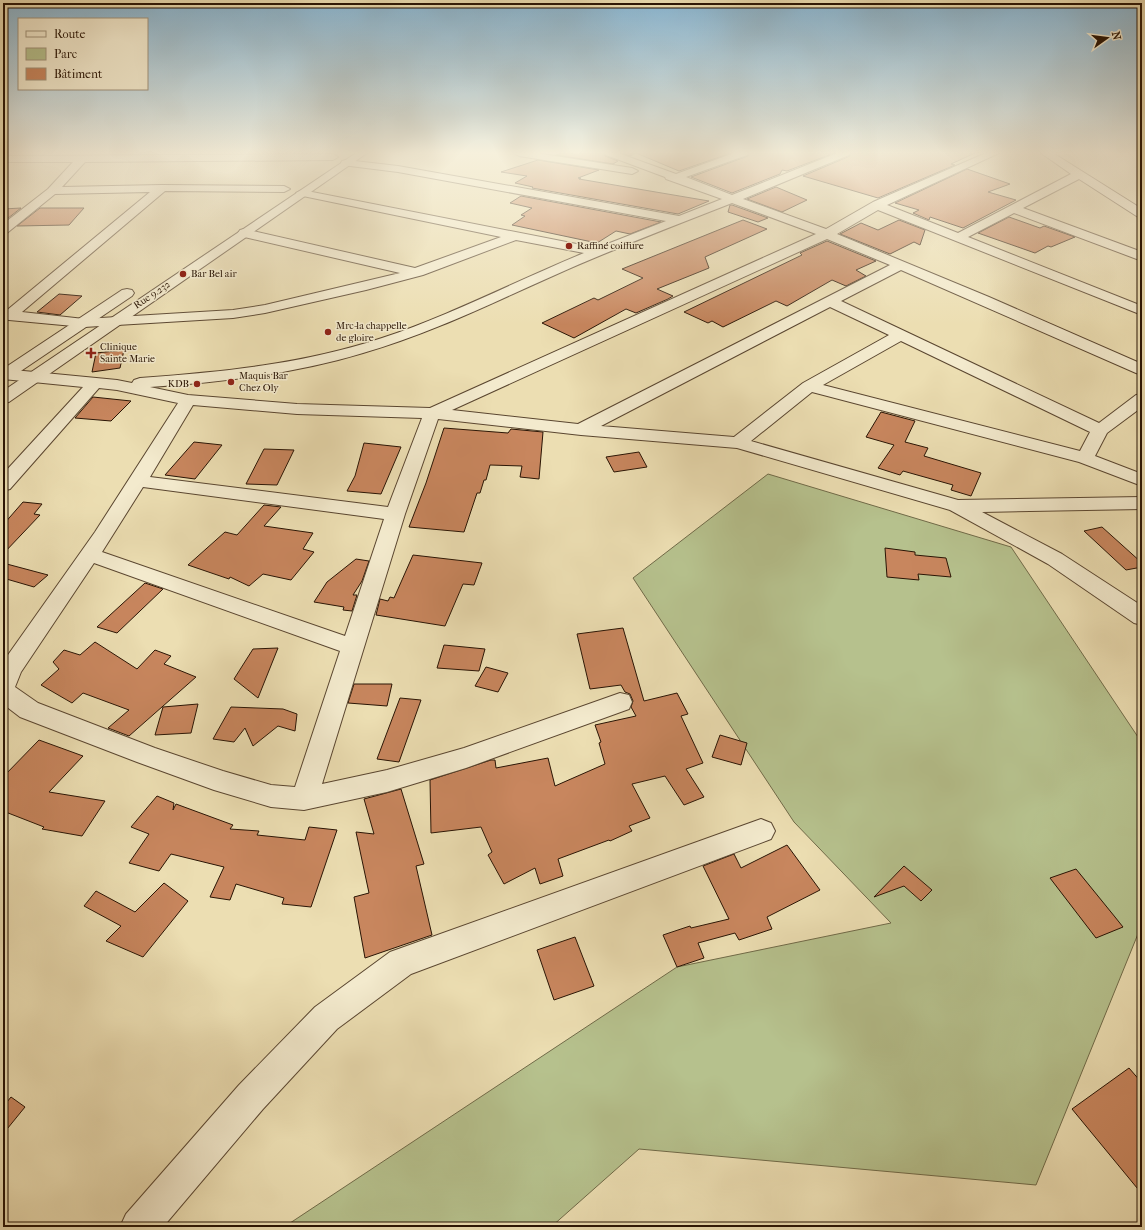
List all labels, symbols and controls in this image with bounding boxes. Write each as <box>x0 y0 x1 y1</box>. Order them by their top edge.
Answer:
legend <box>18 18 148 90</box>
north arrow <box>1087 18 1127 58</box>
text: Route <box>54 27 86 41</box>
text: N <box>1109 30 1124 42</box>
text: Parc <box>54 47 77 61</box>
text: Bâtiment <box>54 67 103 81</box>
place label: Raffiné coiffure <box>577 240 644 252</box>
marker: Raffiné coiffure <box>564 241 574 251</box>
place label: Bar Bel air <box>191 268 237 280</box>
marker: Bar Bel air <box>178 269 188 279</box>
street label: Rue 9.232 <box>132 278 172 312</box>
place label: Mrc-la chappelle de gloire <box>336 320 407 344</box>
marker: Mrc-la chappelle de gloire <box>323 327 333 337</box>
place label: Clinique Sainte Marie <box>100 341 155 365</box>
marker: Clinique Sainte Marie <box>85 347 97 359</box>
place label: Maquis Bar Chez Oly <box>239 370 289 394</box>
marker: Maquis Bar Chez Oly <box>226 377 236 387</box>
place label: KDB <box>168 378 189 390</box>
marker: KDB <box>192 379 202 389</box>

